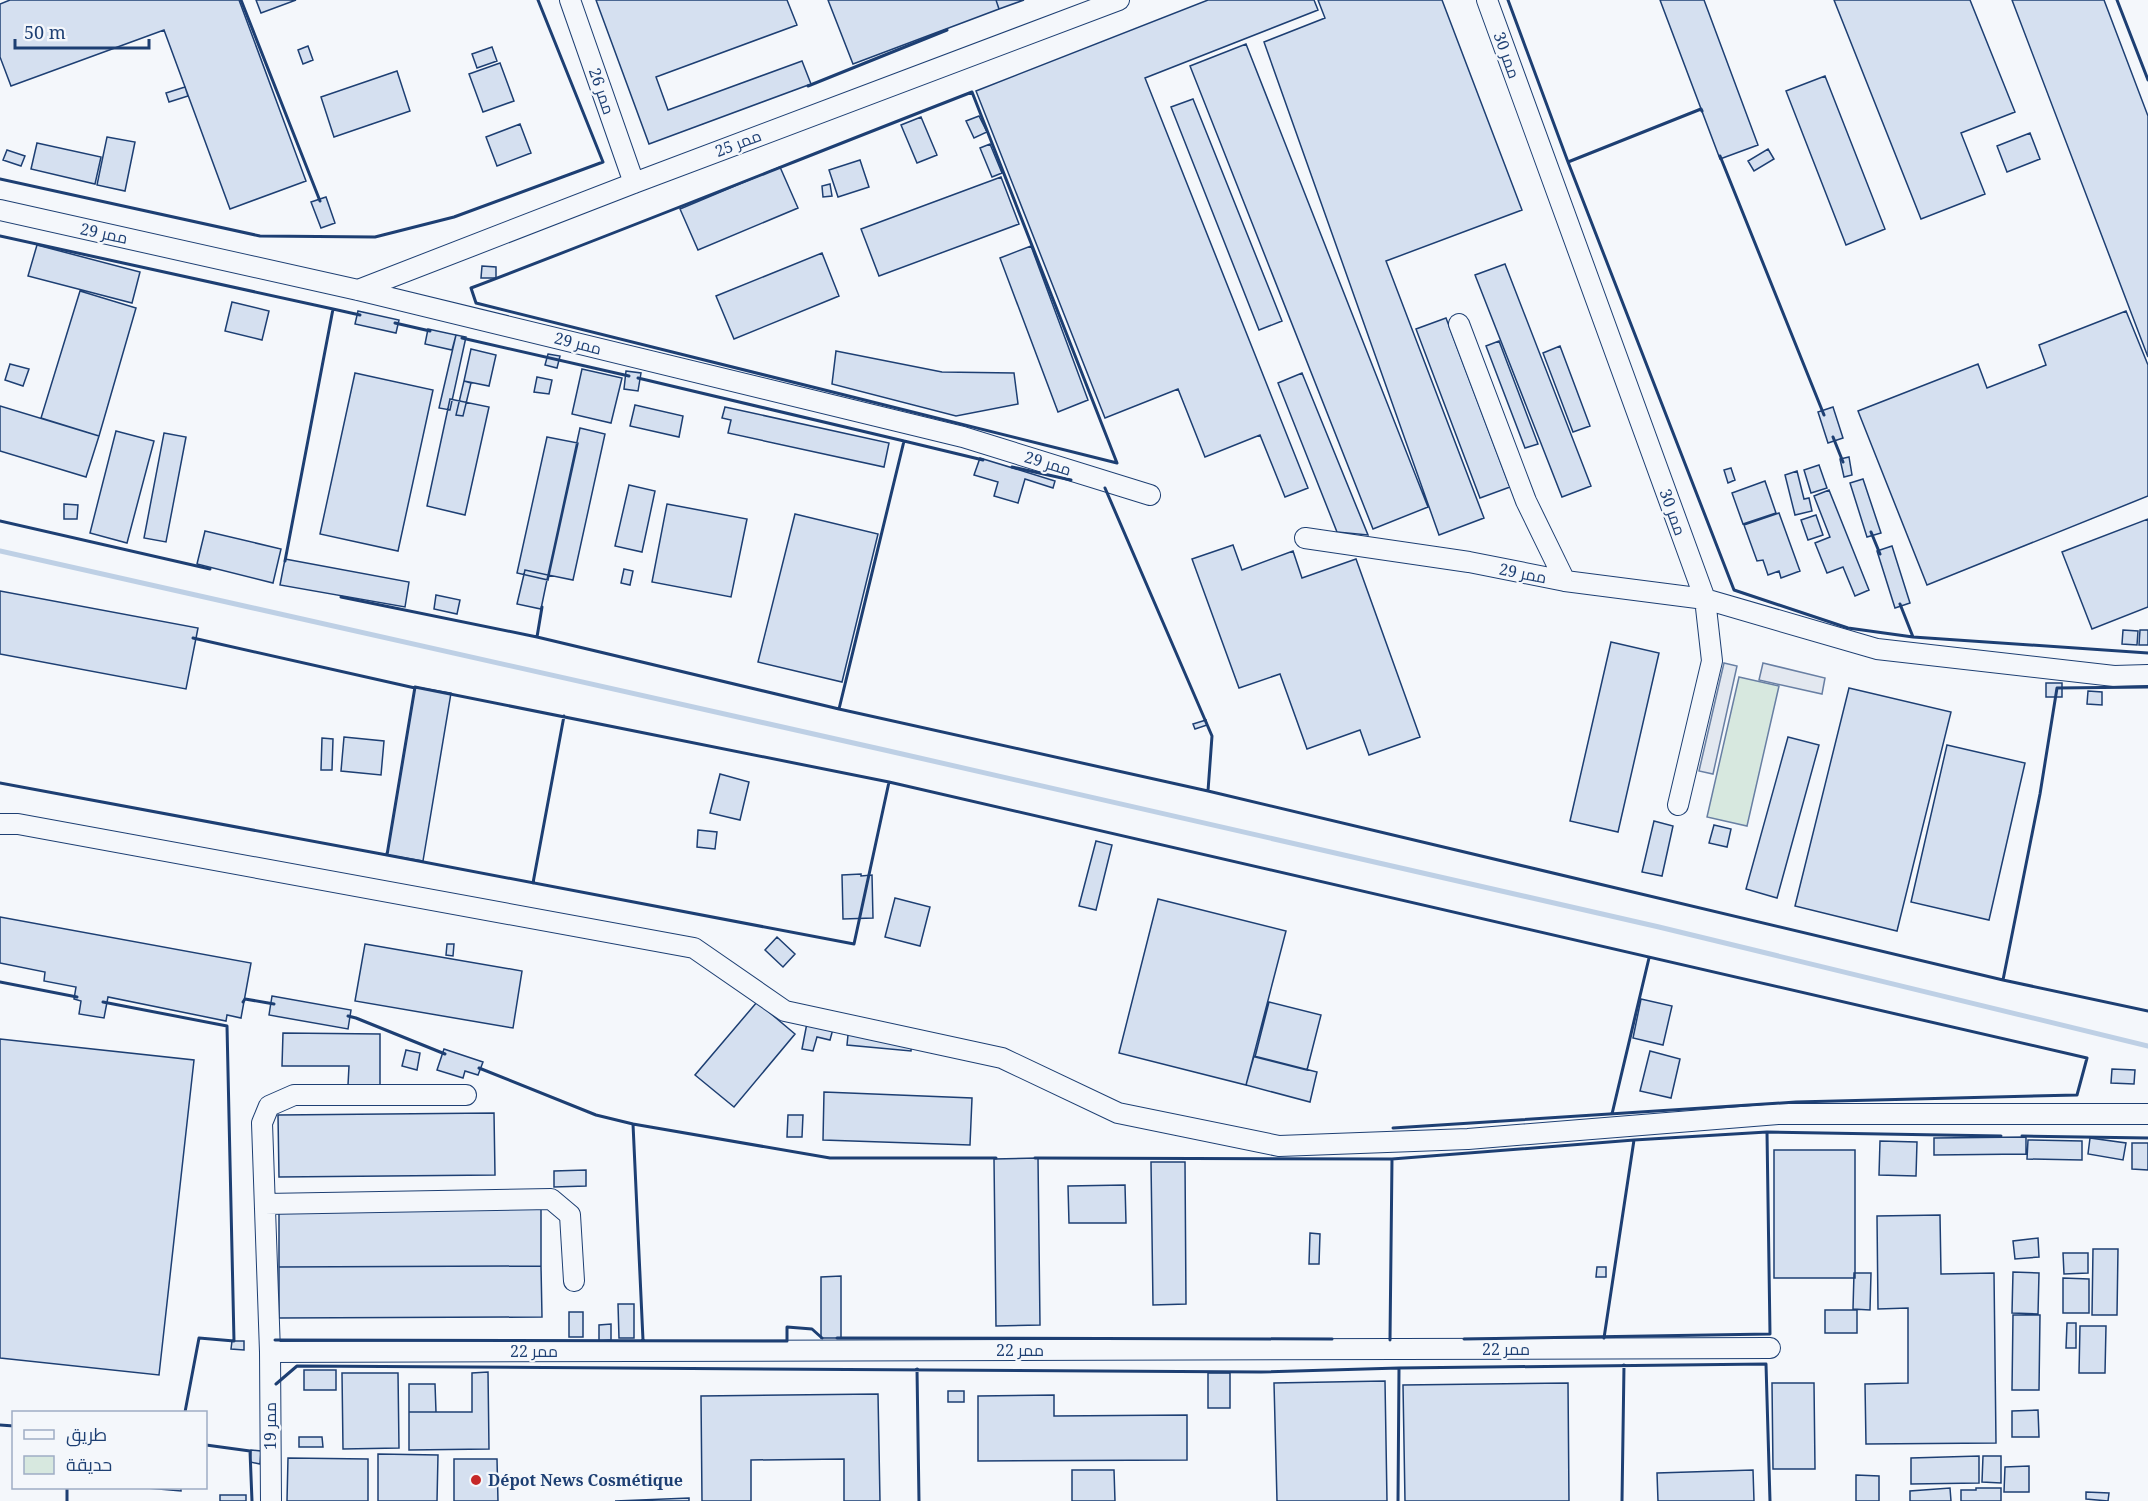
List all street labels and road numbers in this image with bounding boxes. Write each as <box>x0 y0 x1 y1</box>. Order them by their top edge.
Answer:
street label: ممر 30 <box>1488 29 1526 81</box>
street label: ممر 26 <box>584 65 620 117</box>
street label: ممر 25 <box>712 124 764 162</box>
street label: ممر 29 <box>78 217 130 249</box>
street label: ممر 29 <box>552 327 604 359</box>
street label: ممر 29 <box>1022 445 1074 481</box>
street label: ممر 30 <box>1654 486 1692 538</box>
street label: ممر 29 <box>1497 558 1549 588</box>
street label: ممر 22 <box>1482 1338 1530 1360</box>
street label: ممر 22 <box>996 1339 1044 1361</box>
street label: ممر 22 <box>510 1340 558 1362</box>
street label: ممر 19 <box>259 1402 281 1450</box>

